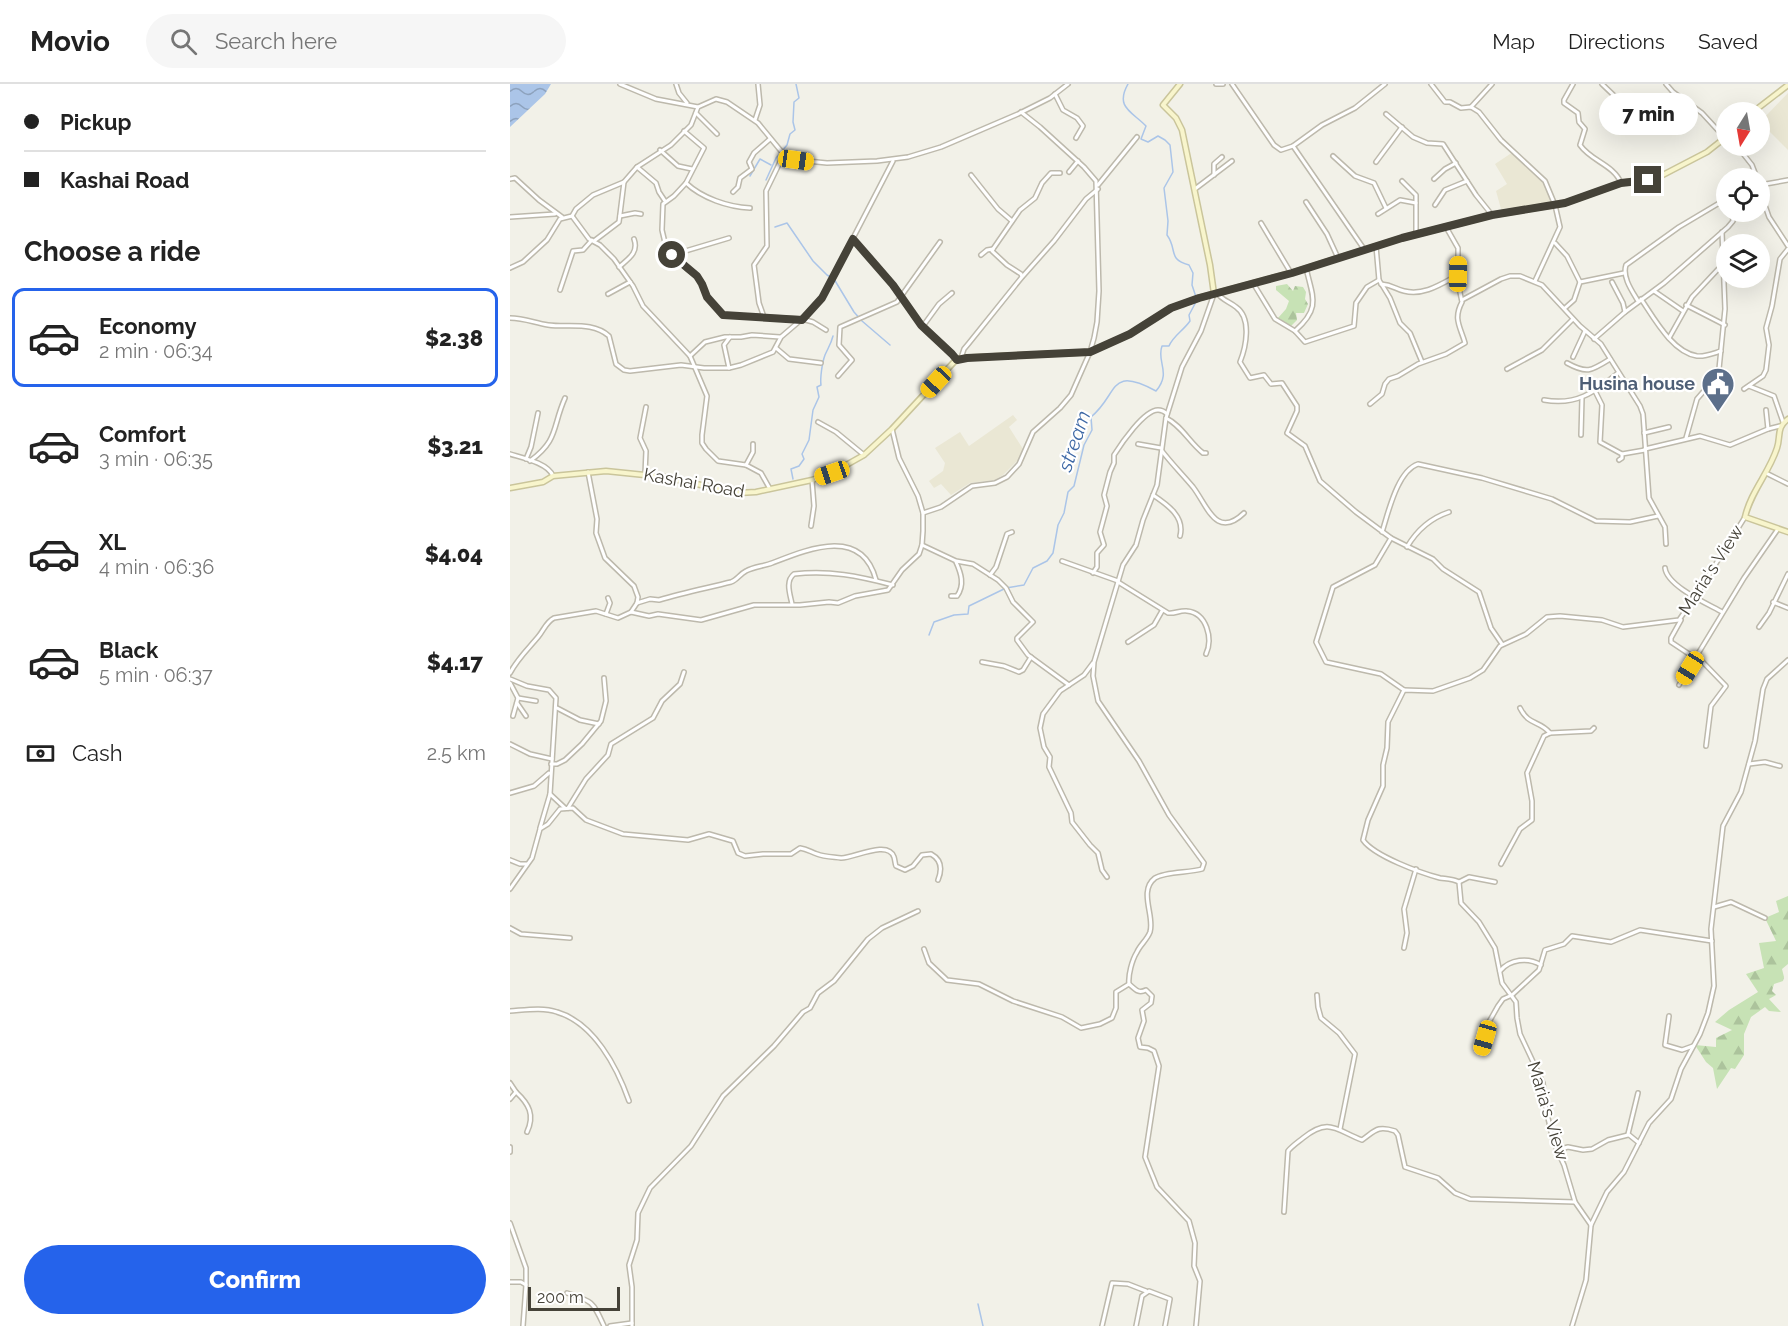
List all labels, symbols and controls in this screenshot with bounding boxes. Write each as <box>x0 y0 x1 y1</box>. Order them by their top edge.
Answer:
search box <box>146 14 566 68</box>
text: Movio <box>30 25 110 58</box>
icon: search <box>167 25 200 58</box>
text: Search here <box>215 28 337 54</box>
text: Map <box>1492 29 1535 54</box>
text: Directions <box>1568 29 1665 54</box>
text: Saved <box>1698 29 1758 54</box>
callout: 7 min <box>1598 93 1698 135</box>
text: 7 min <box>1622 102 1675 126</box>
north arrow <box>1716 102 1770 156</box>
map controls <box>1716 102 1770 288</box>
text: Pickup <box>60 109 132 135</box>
car <box>777 149 815 171</box>
route end <box>1634 166 1661 193</box>
text: Kashai Road <box>60 167 189 193</box>
button: locate <box>1716 168 1770 222</box>
button: layers <box>1716 234 1770 288</box>
text: Choose a ride <box>24 236 200 267</box>
route start <box>658 241 685 268</box>
car <box>1449 256 1467 292</box>
icon: car <box>27 311 81 365</box>
text: Economy <box>99 313 197 339</box>
text: $2.38 <box>425 325 483 351</box>
text: 2 min · 06:34 <box>99 339 213 363</box>
car <box>917 363 955 401</box>
public building icon: Husina house <box>1700 366 1736 413</box>
place label: Husina house <box>1579 373 1695 394</box>
water label: stream <box>1052 408 1096 475</box>
icon: car <box>27 419 81 473</box>
text: Comfort <box>99 421 186 447</box>
text: $3.21 <box>427 433 483 459</box>
text: 3 min · 06:35 <box>99 447 213 471</box>
car <box>812 459 852 487</box>
street label: Kashai Road <box>642 463 746 502</box>
street label: Maria's View <box>1674 521 1747 618</box>
icon: car <box>27 527 81 581</box>
text: XL <box>99 529 126 555</box>
text: $4.04 <box>425 541 483 567</box>
text: 4 min · 06:36 <box>99 555 214 579</box>
icon: car <box>27 635 81 689</box>
text: Black <box>99 637 158 663</box>
car <box>1673 648 1707 688</box>
text: $4.17 <box>427 649 483 675</box>
text: 5 min · 06:37 <box>99 663 213 687</box>
icon: cash <box>24 737 57 770</box>
text: Cash <box>72 740 123 766</box>
text: 2.5 km <box>427 741 486 765</box>
car <box>1471 1018 1499 1058</box>
street label: Maria's View <box>1523 1059 1574 1163</box>
button: Confirm <box>24 1245 486 1314</box>
scale bar <box>528 1284 620 1312</box>
text: 200 m <box>537 1288 584 1307</box>

